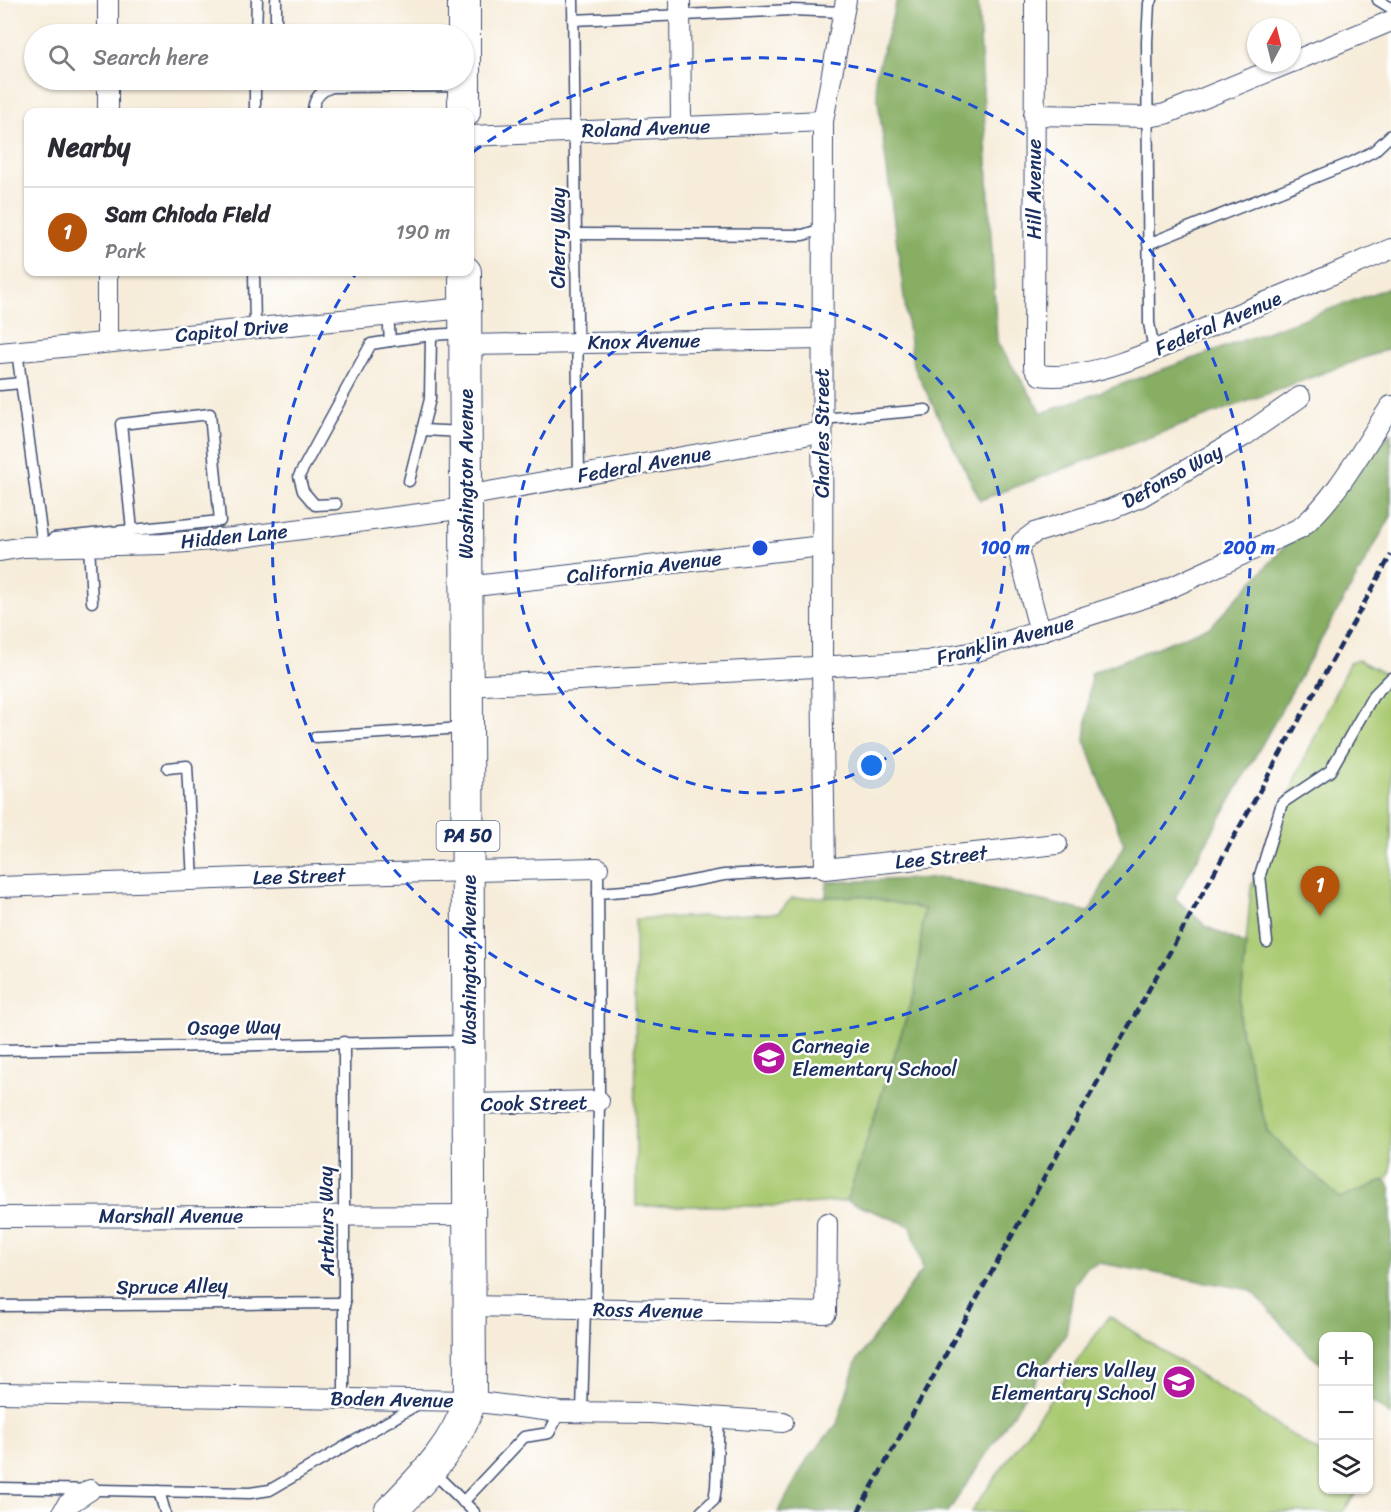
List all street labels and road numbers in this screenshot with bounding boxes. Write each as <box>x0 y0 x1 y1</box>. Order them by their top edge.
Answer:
street label: Roland Avenue <box>581 109 711 148</box>
street label: Hill Avenue <box>1017 139 1052 239</box>
street label: Cherry Way <box>541 187 576 289</box>
street label: Federal Avenue <box>1149 281 1287 366</box>
street label: Capitol Drive <box>174 308 290 353</box>
street label: Knox Avenue <box>587 323 701 360</box>
street label: Charles Street <box>805 368 840 498</box>
street label: Washington Avenue <box>449 389 484 559</box>
street label: Defonso Way <box>1115 434 1230 519</box>
street label: Federal Avenue <box>575 435 714 493</box>
street label: Hidden Lane <box>179 513 289 560</box>
street label: California Avenue <box>565 541 724 594</box>
street label: Franklin Avenue <box>932 605 1078 676</box>
road number: PA 50 <box>436 821 500 851</box>
street label: Lee Street <box>893 835 990 880</box>
street label: Lee Street <box>252 857 347 896</box>
street label: Washington Avenue <box>452 875 487 1045</box>
street label: Osage Way <box>187 1009 282 1046</box>
street label: Cook Street <box>480 1085 588 1122</box>
street label: Arthurs Way <box>308 1165 345 1277</box>
street label: Marshall Avenue <box>99 1199 243 1234</box>
street label: Spruce Alley <box>116 1268 229 1305</box>
street label: Ross Avenue <box>592 1292 703 1329</box>
street label: Boden Avenue <box>330 1381 454 1418</box>

